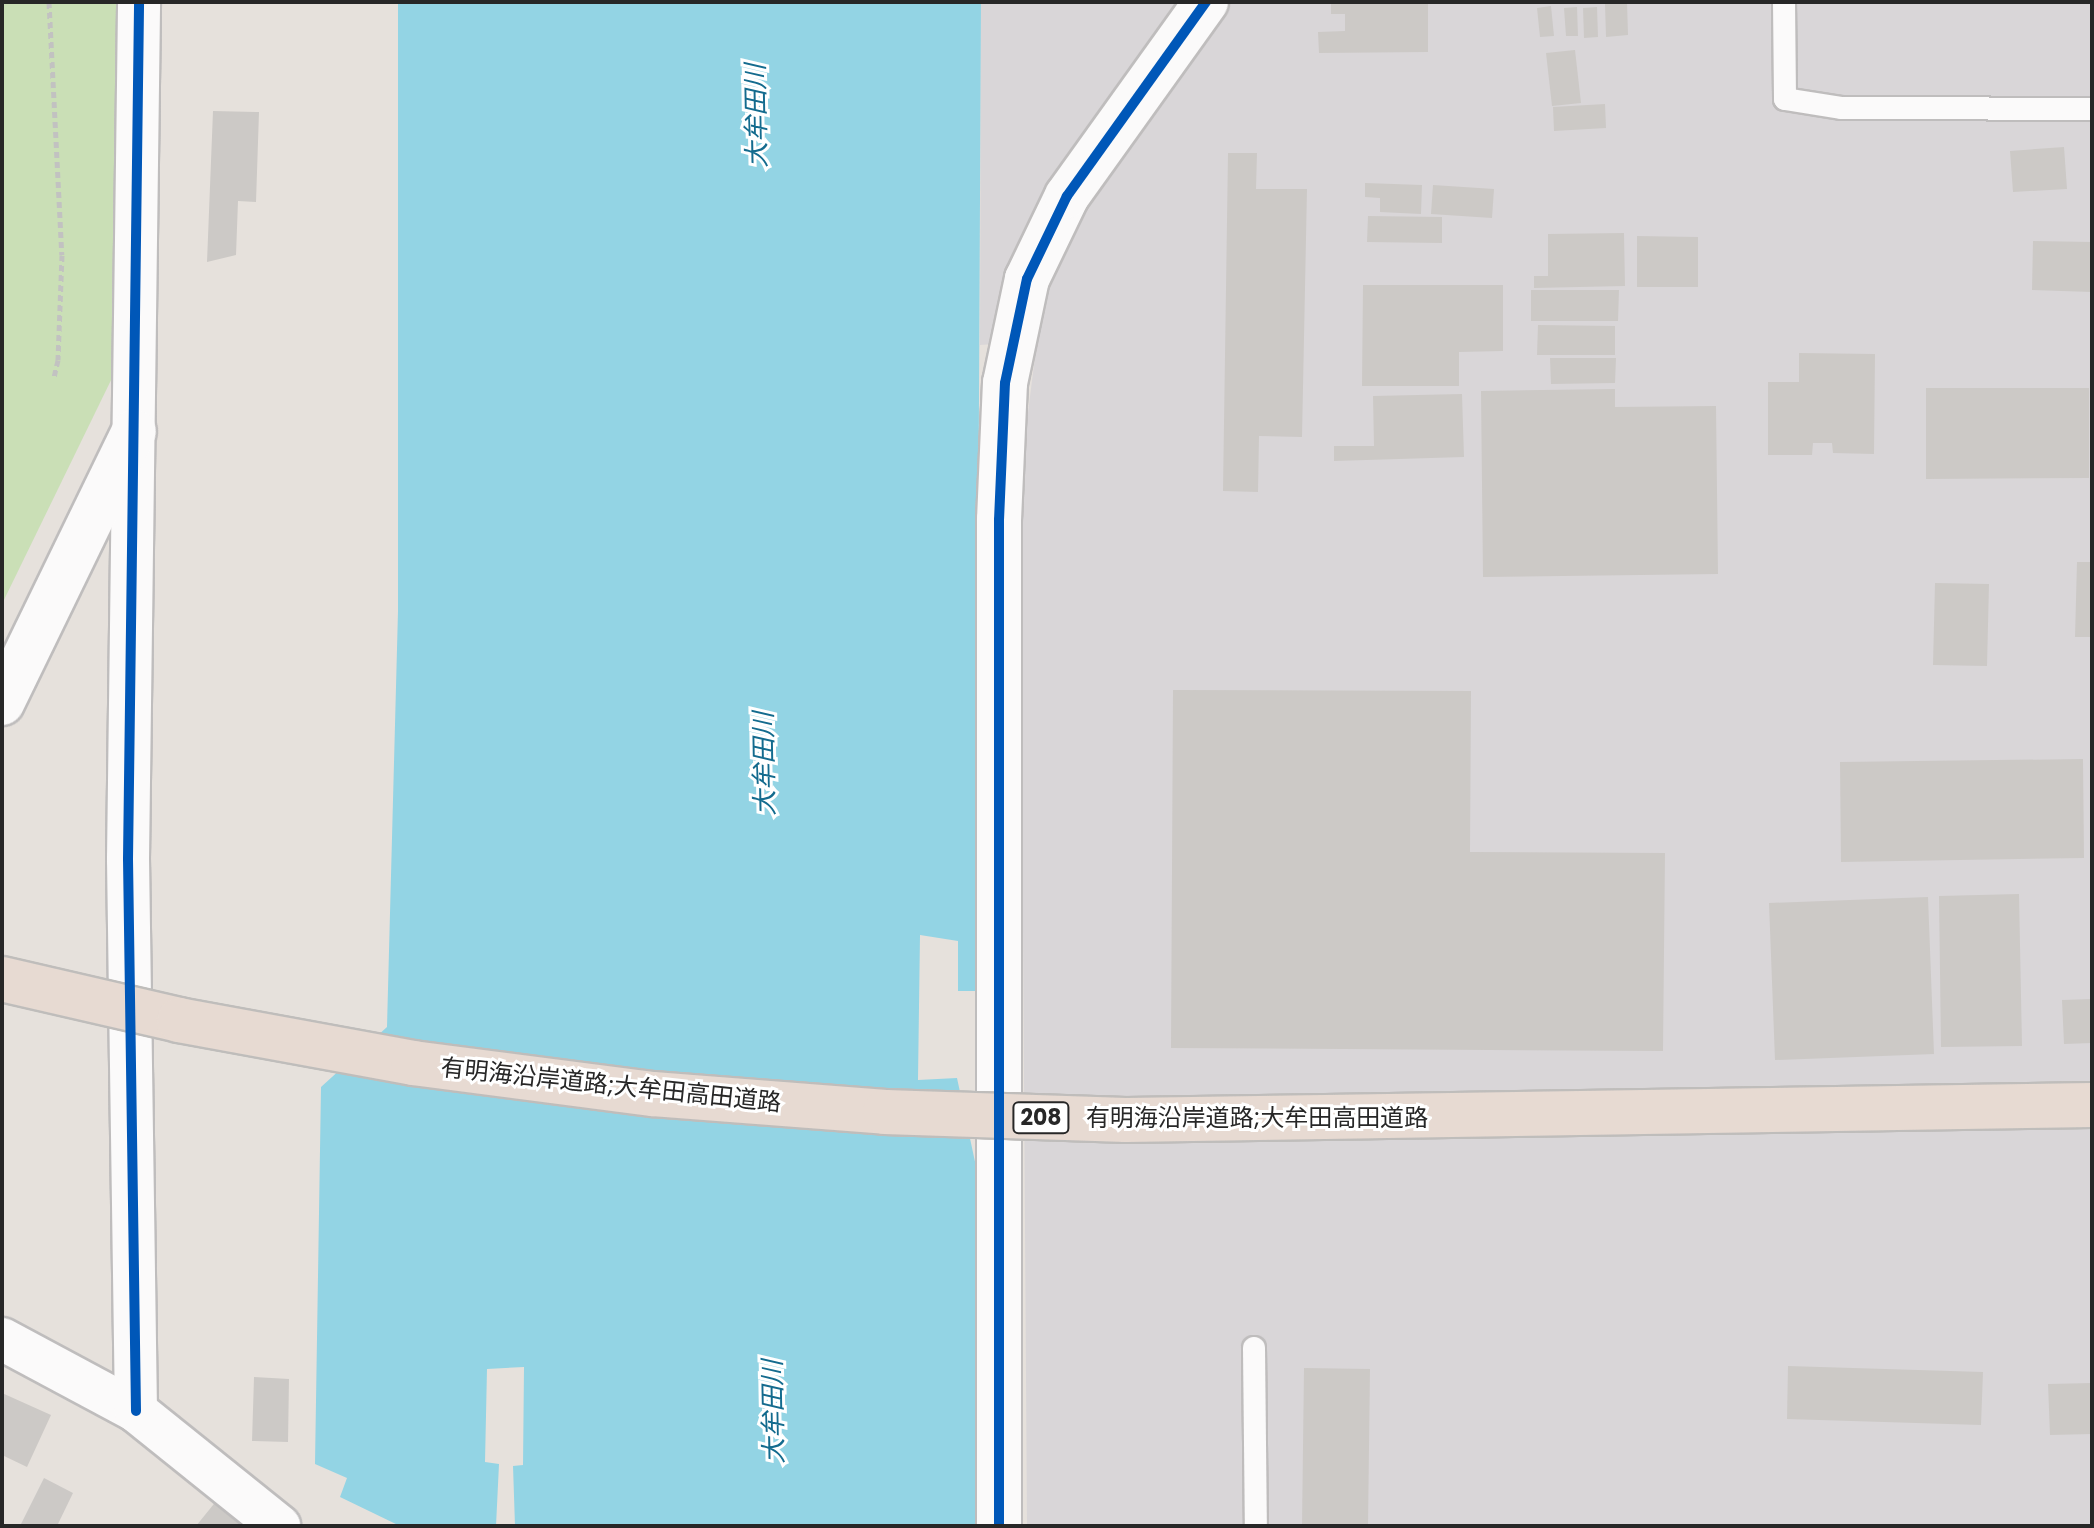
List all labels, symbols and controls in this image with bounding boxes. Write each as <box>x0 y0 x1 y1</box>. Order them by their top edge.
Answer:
water label: 大牟田川 <box>740 64 774 168</box>
water label: 大牟田川 <box>748 712 782 816</box>
street label: 有明海沿岸道路;大牟田高田道路 <box>439 1053 783 1117</box>
road number: 208 <box>1011 1100 1071 1136</box>
street label: 有明海沿岸道路;大牟田高田道路 <box>1086 1104 1428 1132</box>
water label: 大牟田川 <box>757 1360 791 1464</box>

